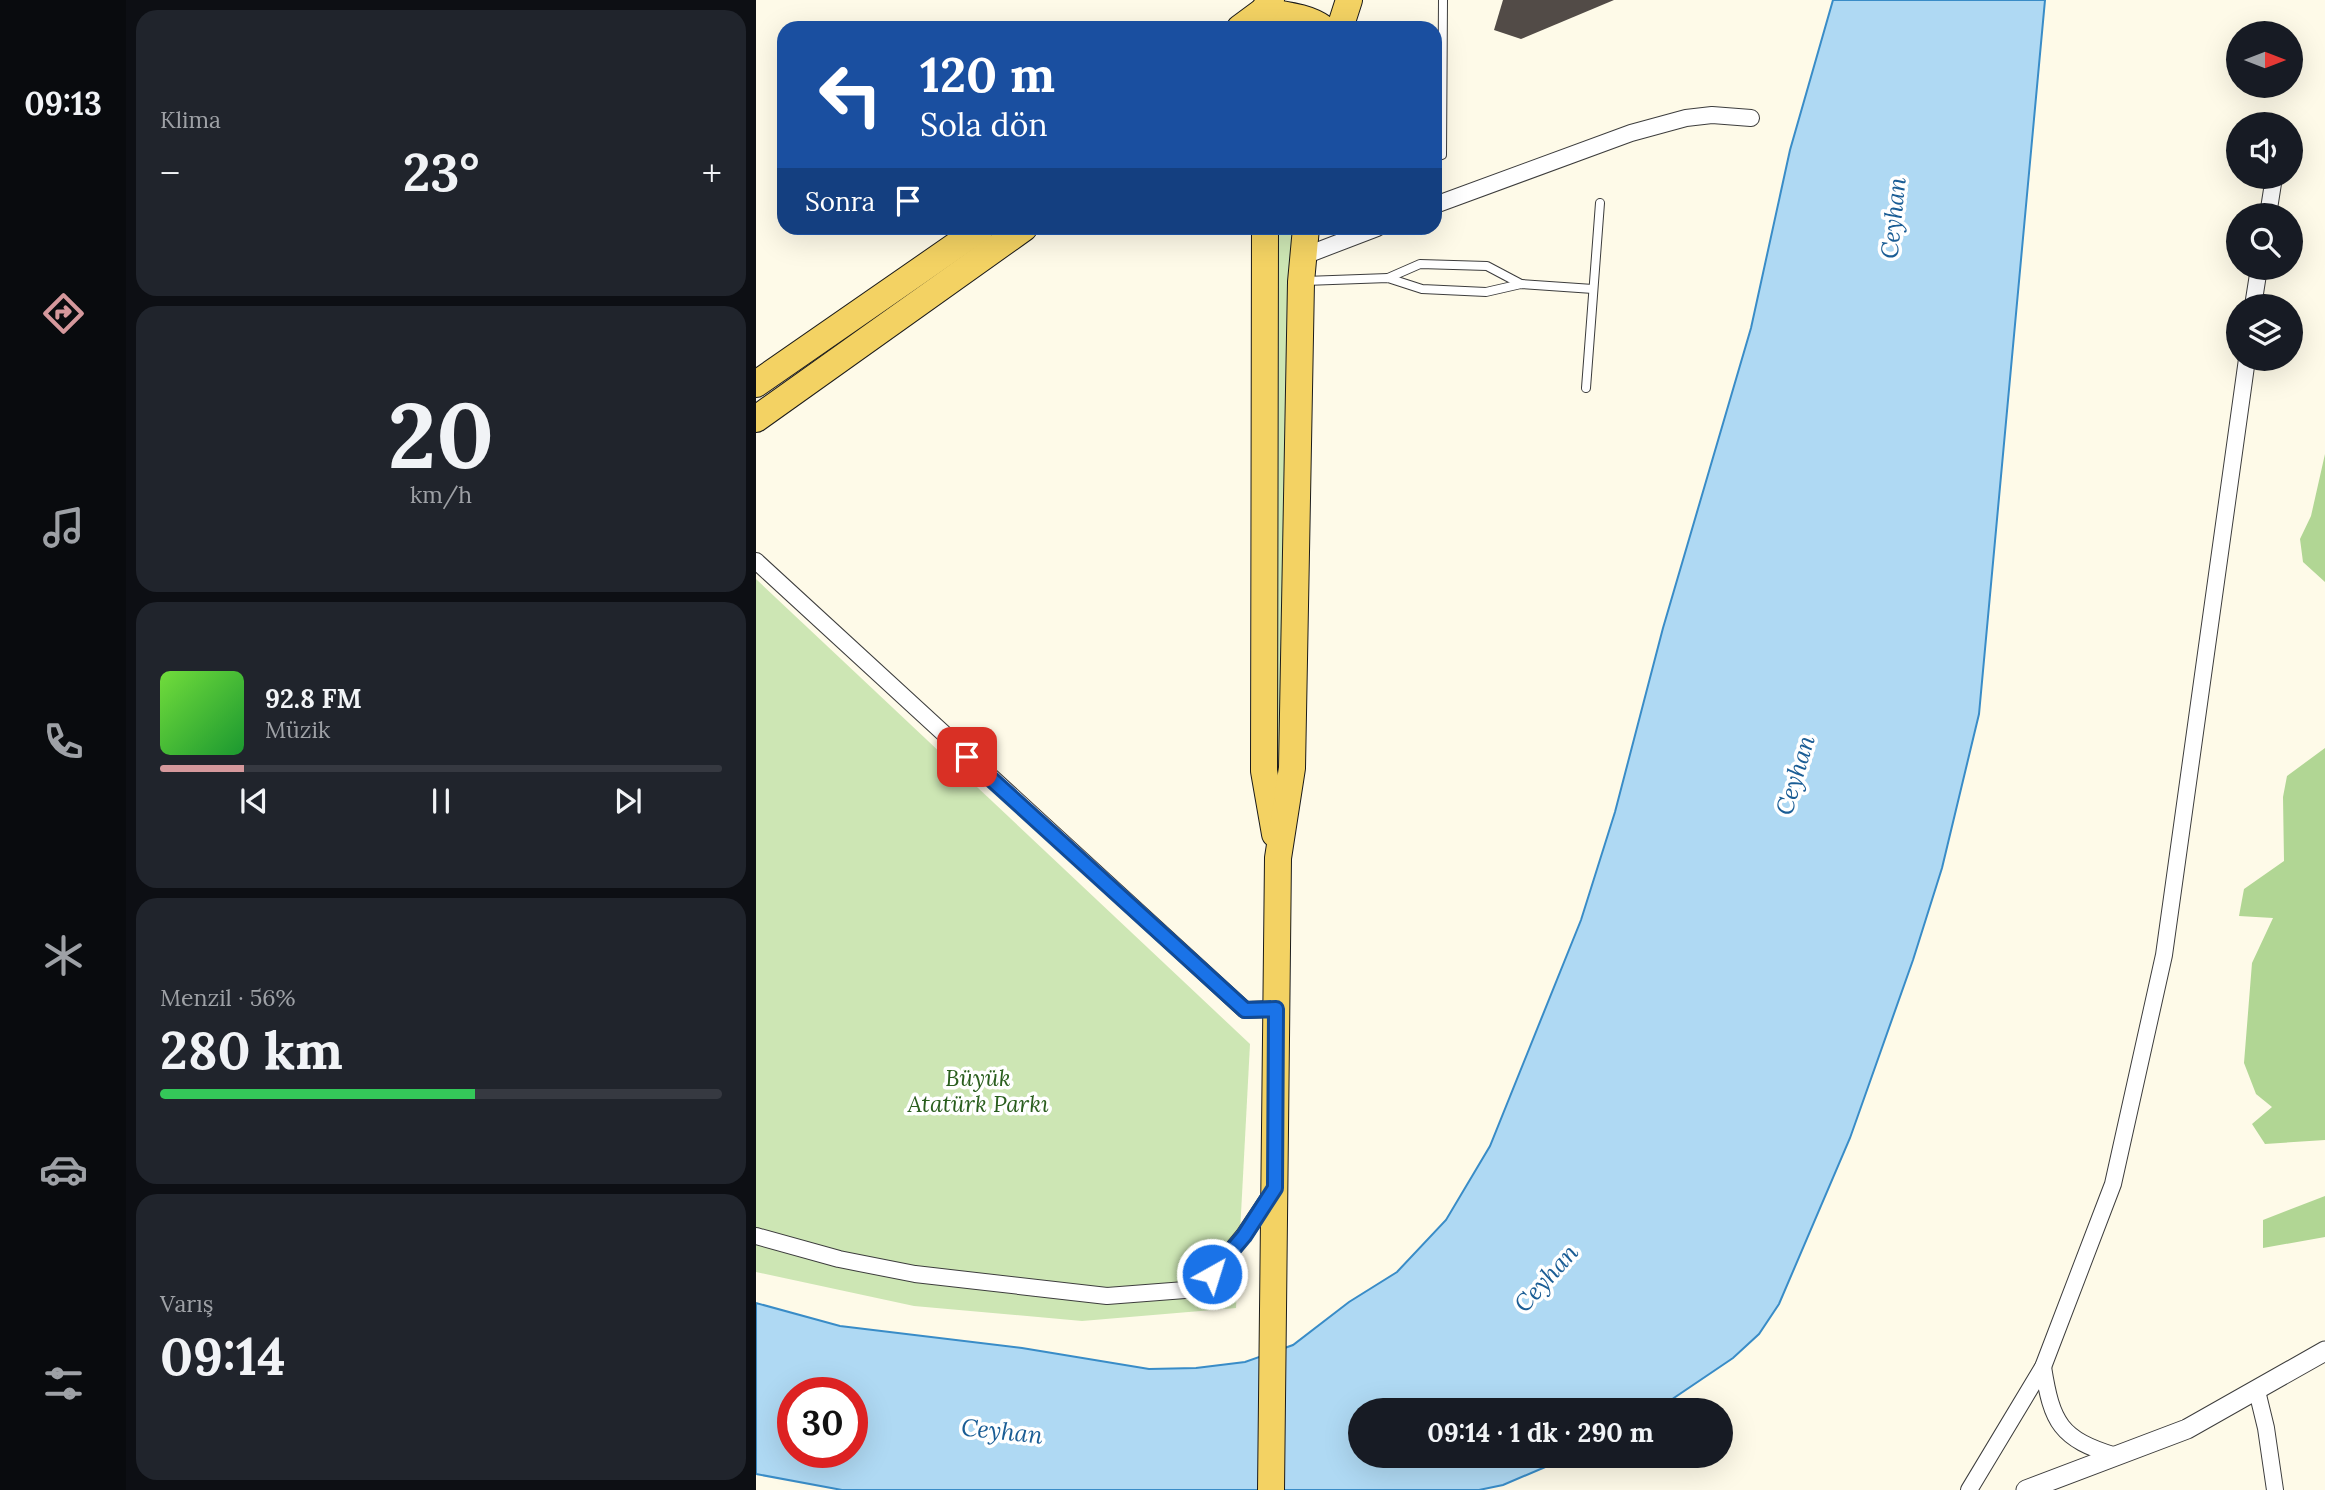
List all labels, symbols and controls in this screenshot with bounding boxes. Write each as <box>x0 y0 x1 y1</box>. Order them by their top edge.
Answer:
north arrow <box>2226 21 2303 98</box>
map controls <box>2226 21 2303 371</box>
text: 120 m <box>920 43 1055 105</box>
icon: left <box>805 49 896 140</box>
text: 09:13 <box>24 83 102 124</box>
text: Sola dön <box>920 104 1048 145</box>
text: Klima <box>160 105 221 134</box>
button: sound <box>2226 112 2303 189</box>
text: 23° <box>403 139 479 205</box>
text: − <box>160 149 180 197</box>
text: + <box>702 149 722 197</box>
water label: Ceyhan <box>1873 175 1913 260</box>
icon: arrive <box>889 182 927 220</box>
text: Sonra <box>805 185 875 218</box>
button: search <box>2226 203 2303 280</box>
icon: directions <box>39 289 88 338</box>
button: layers <box>2226 294 2303 371</box>
text: 20 <box>388 376 494 493</box>
text: km/h <box>410 480 472 509</box>
icon: music <box>39 503 88 552</box>
text: 92.8 FM <box>265 682 362 715</box>
text: Müzik <box>265 715 330 744</box>
icon: phone <box>39 717 88 766</box>
pin <box>937 727 997 787</box>
water label: Ceyhan <box>1768 731 1822 819</box>
icon: arrive <box>948 738 986 776</box>
icon: previous <box>235 782 273 820</box>
icon: pause <box>422 782 460 820</box>
icon: next <box>609 782 647 820</box>
icon: climate <box>39 931 88 980</box>
text: Menzil · 56% <box>160 983 296 1012</box>
text: 280 km <box>160 1017 343 1083</box>
park label: Büyük Atatürk Parkı <box>906 1063 1049 1118</box>
icon: car <box>39 1145 88 1194</box>
position arrow <box>1175 1237 1249 1311</box>
water label: Ceyhan <box>1507 1237 1585 1319</box>
text: Varış <box>160 1289 213 1318</box>
text: 09:14 <box>160 1323 286 1389</box>
icon: filters <box>39 1359 88 1408</box>
speed limit sign: 30 <box>777 1377 868 1468</box>
water label: Ceyhan <box>960 1411 1045 1451</box>
text: 09:14 · 1 dk · 290 m <box>1427 1416 1654 1449</box>

